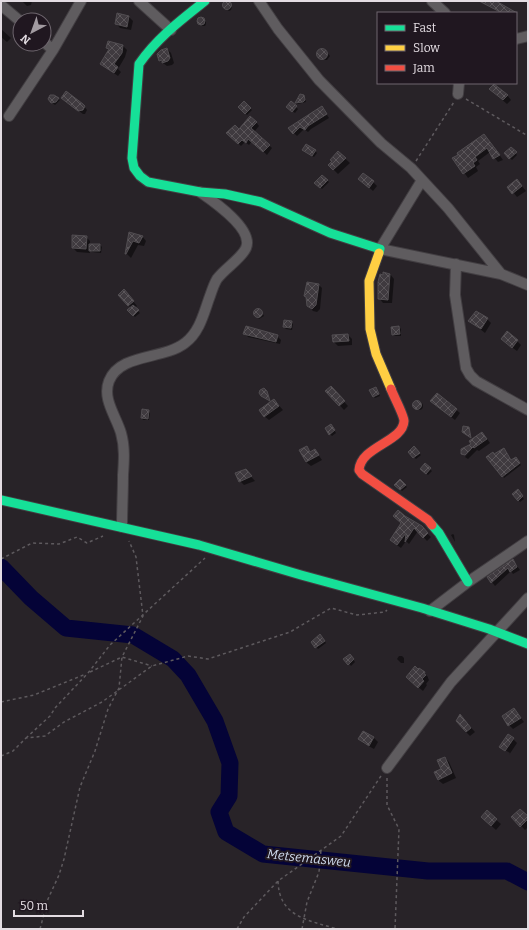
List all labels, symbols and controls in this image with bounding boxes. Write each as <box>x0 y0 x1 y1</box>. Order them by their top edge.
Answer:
north arrow <box>12 12 52 52</box>
legend <box>377 12 517 84</box>
text: Fast <box>413 21 437 35</box>
text: N <box>18 31 33 47</box>
text: Slow <box>413 41 440 55</box>
text: Jam <box>412 61 435 75</box>
water label: Metsemasweu <box>266 846 352 870</box>
scale bar <box>14 892 83 918</box>
text: 50 m <box>20 899 49 913</box>

